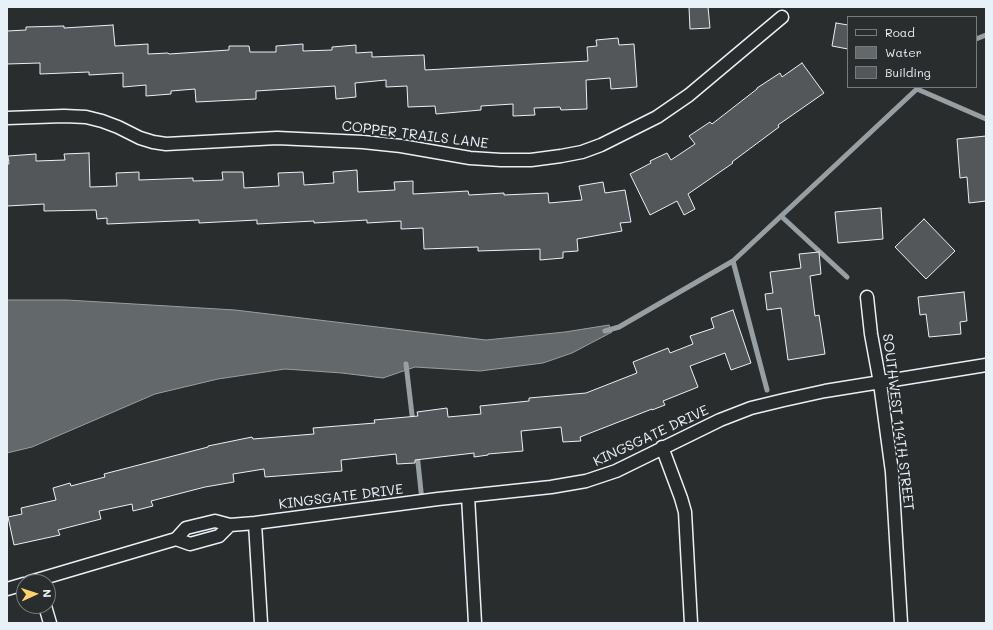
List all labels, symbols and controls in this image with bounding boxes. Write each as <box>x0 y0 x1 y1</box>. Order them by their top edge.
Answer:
legend <box>847 16 977 88</box>
text: Road <box>885 24 915 40</box>
text: Water <box>885 44 922 60</box>
text: Building <box>885 64 931 80</box>
street label: COPPER TRAILS LANE <box>341 118 489 152</box>
street label: SOUTHWEST 114TH STREET <box>879 333 917 511</box>
street label: KINGSGATE DRIVE <box>591 402 711 470</box>
street label: KINGSGATE DRIVE <box>278 481 404 513</box>
north arrow <box>16 574 56 614</box>
text: N <box>40 589 55 598</box>

